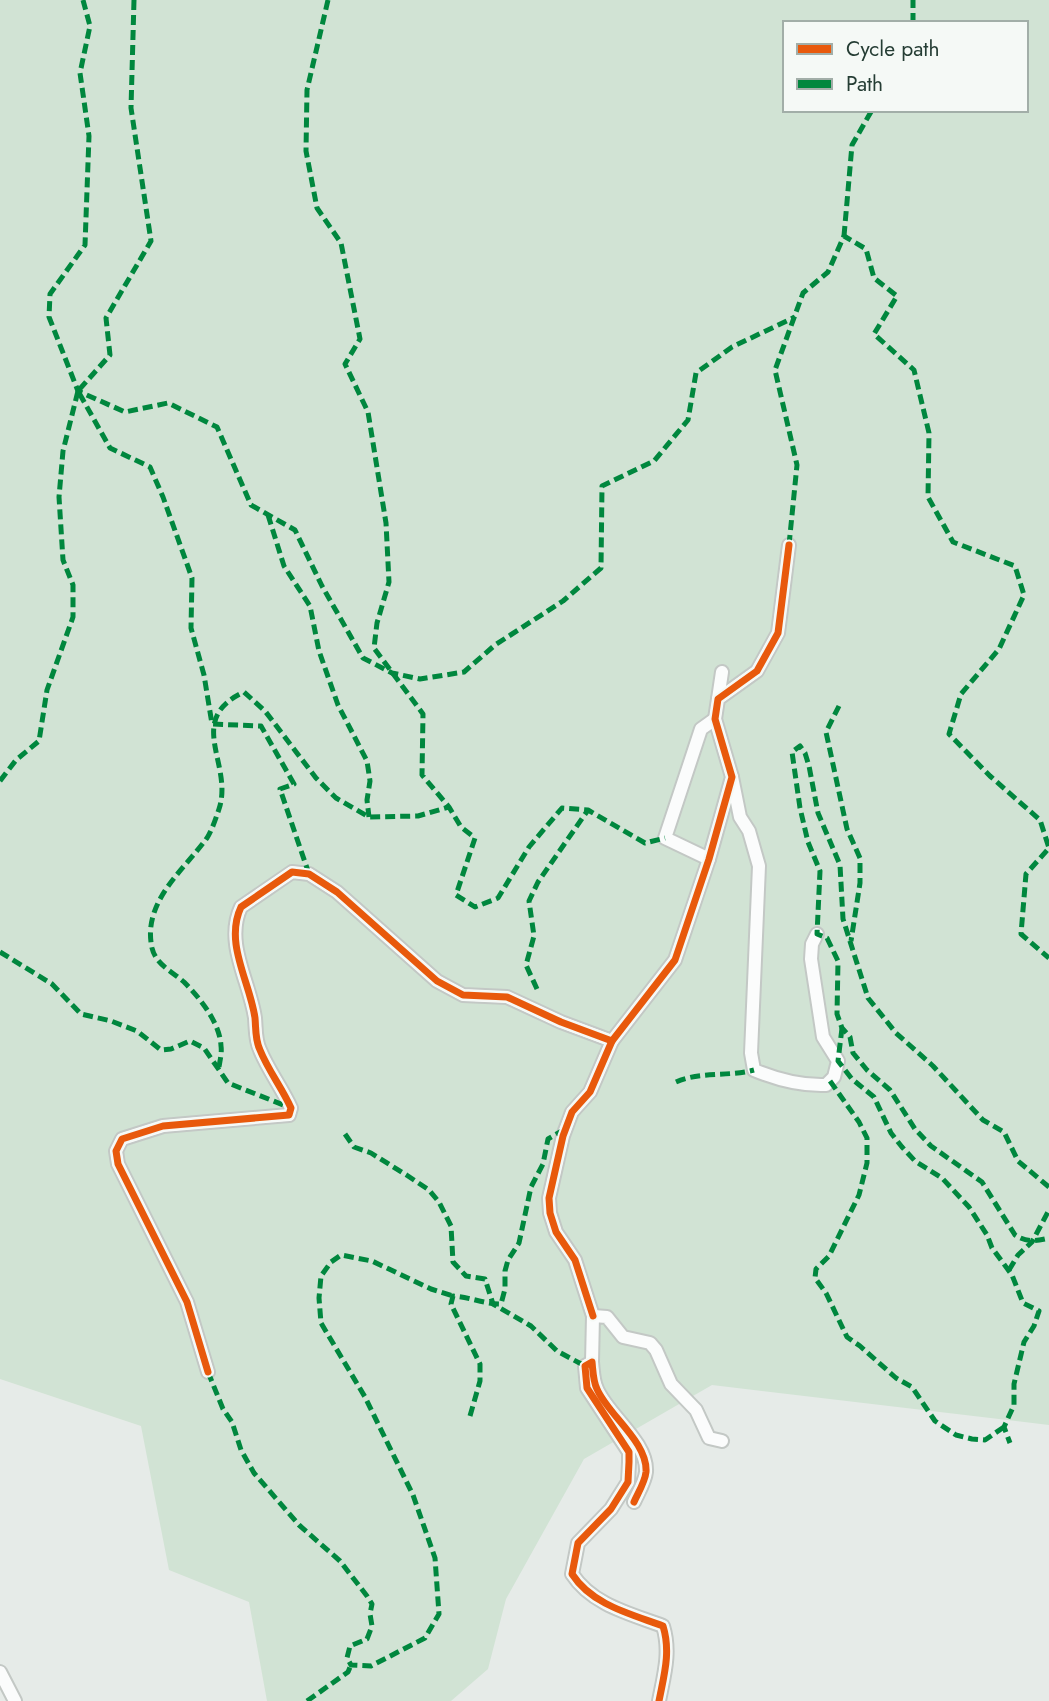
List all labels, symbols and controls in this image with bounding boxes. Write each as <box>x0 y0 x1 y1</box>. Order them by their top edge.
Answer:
legend <box>783 21 1028 112</box>
text: Cycle path <box>846 34 939 64</box>
text: Path <box>846 69 883 99</box>

